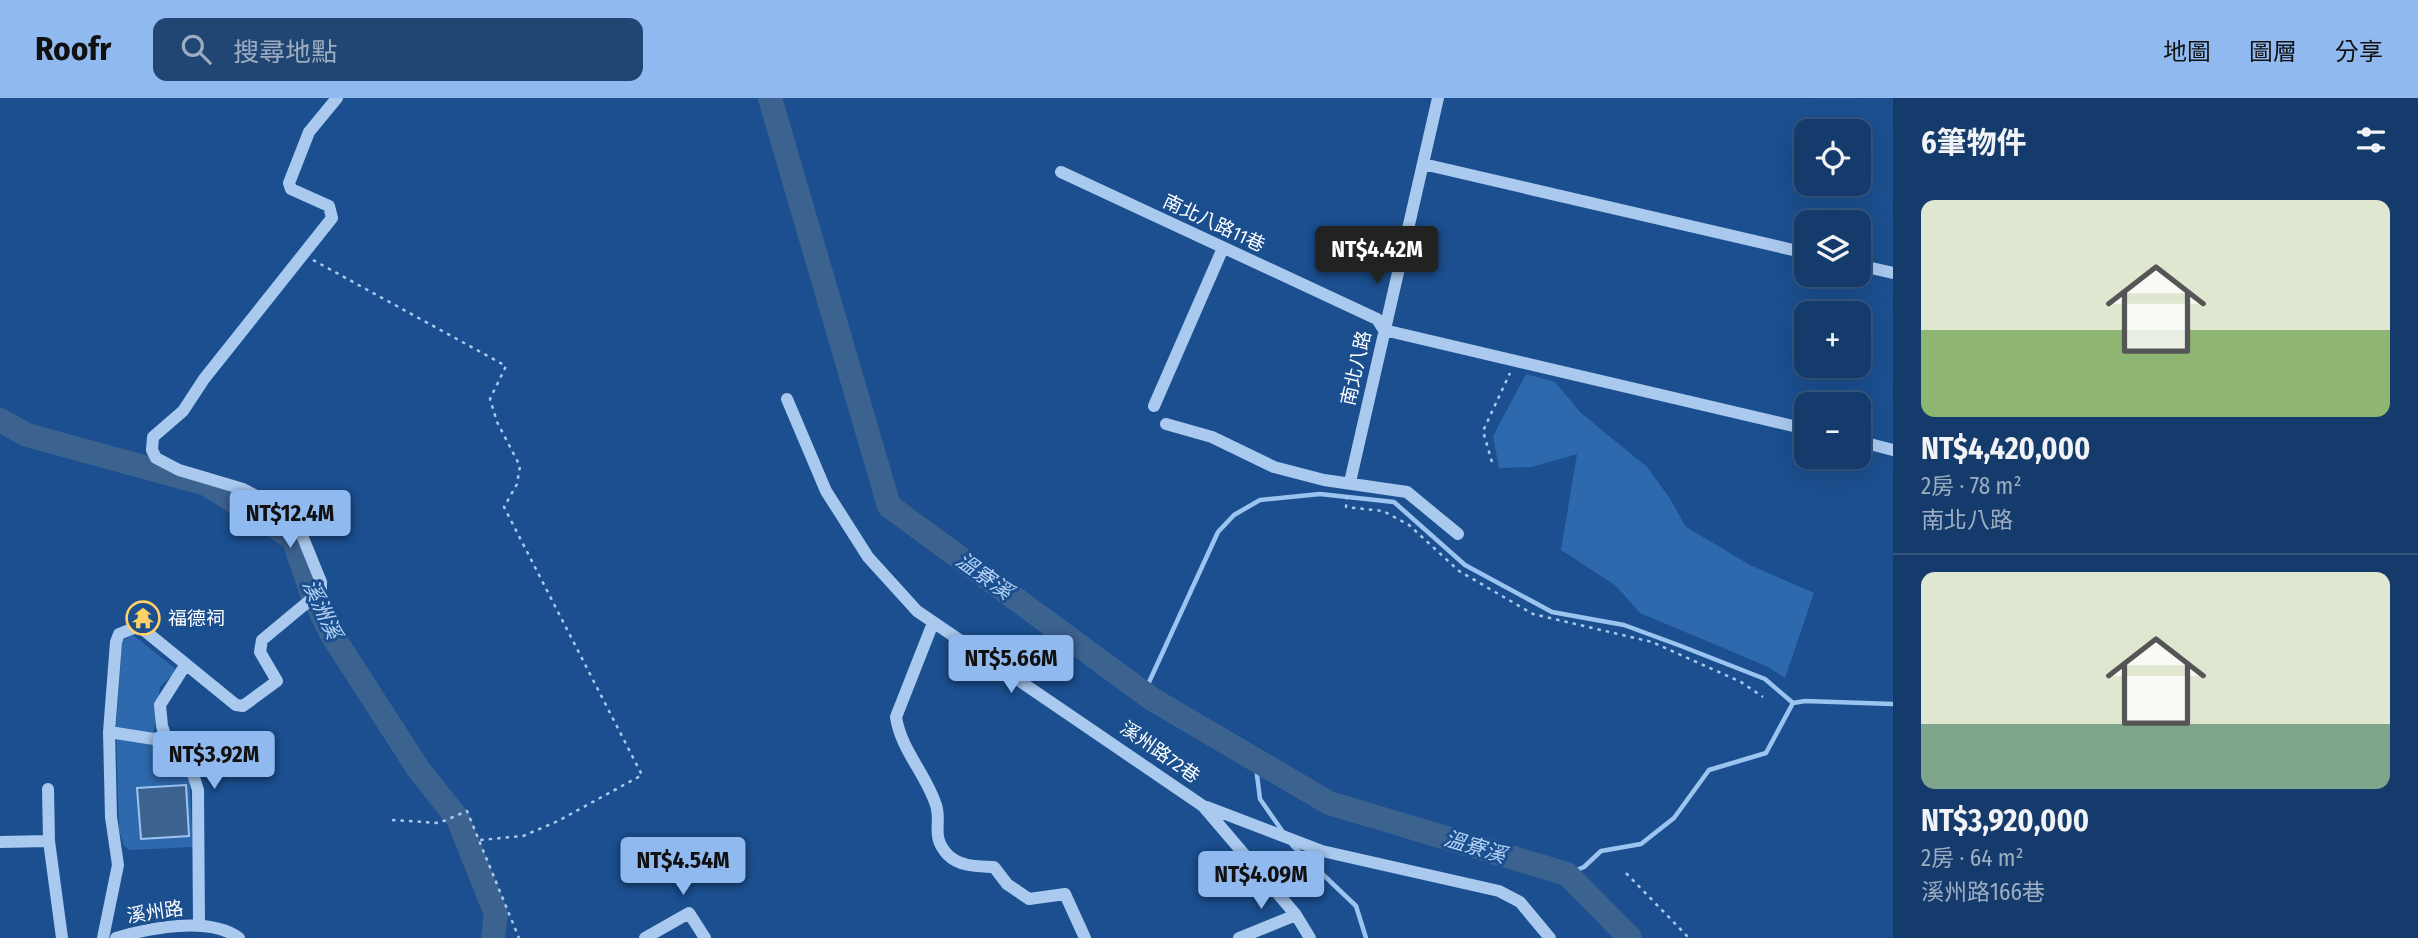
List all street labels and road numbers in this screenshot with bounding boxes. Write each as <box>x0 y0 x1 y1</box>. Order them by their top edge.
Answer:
street label: 南北八路11巷 <box>1159 189 1269 257</box>
street label: 南北八路 <box>1336 328 1376 408</box>
street label: 溪州路72巷 <box>1116 716 1204 788</box>
street label: 溪州路 <box>125 897 185 927</box>

